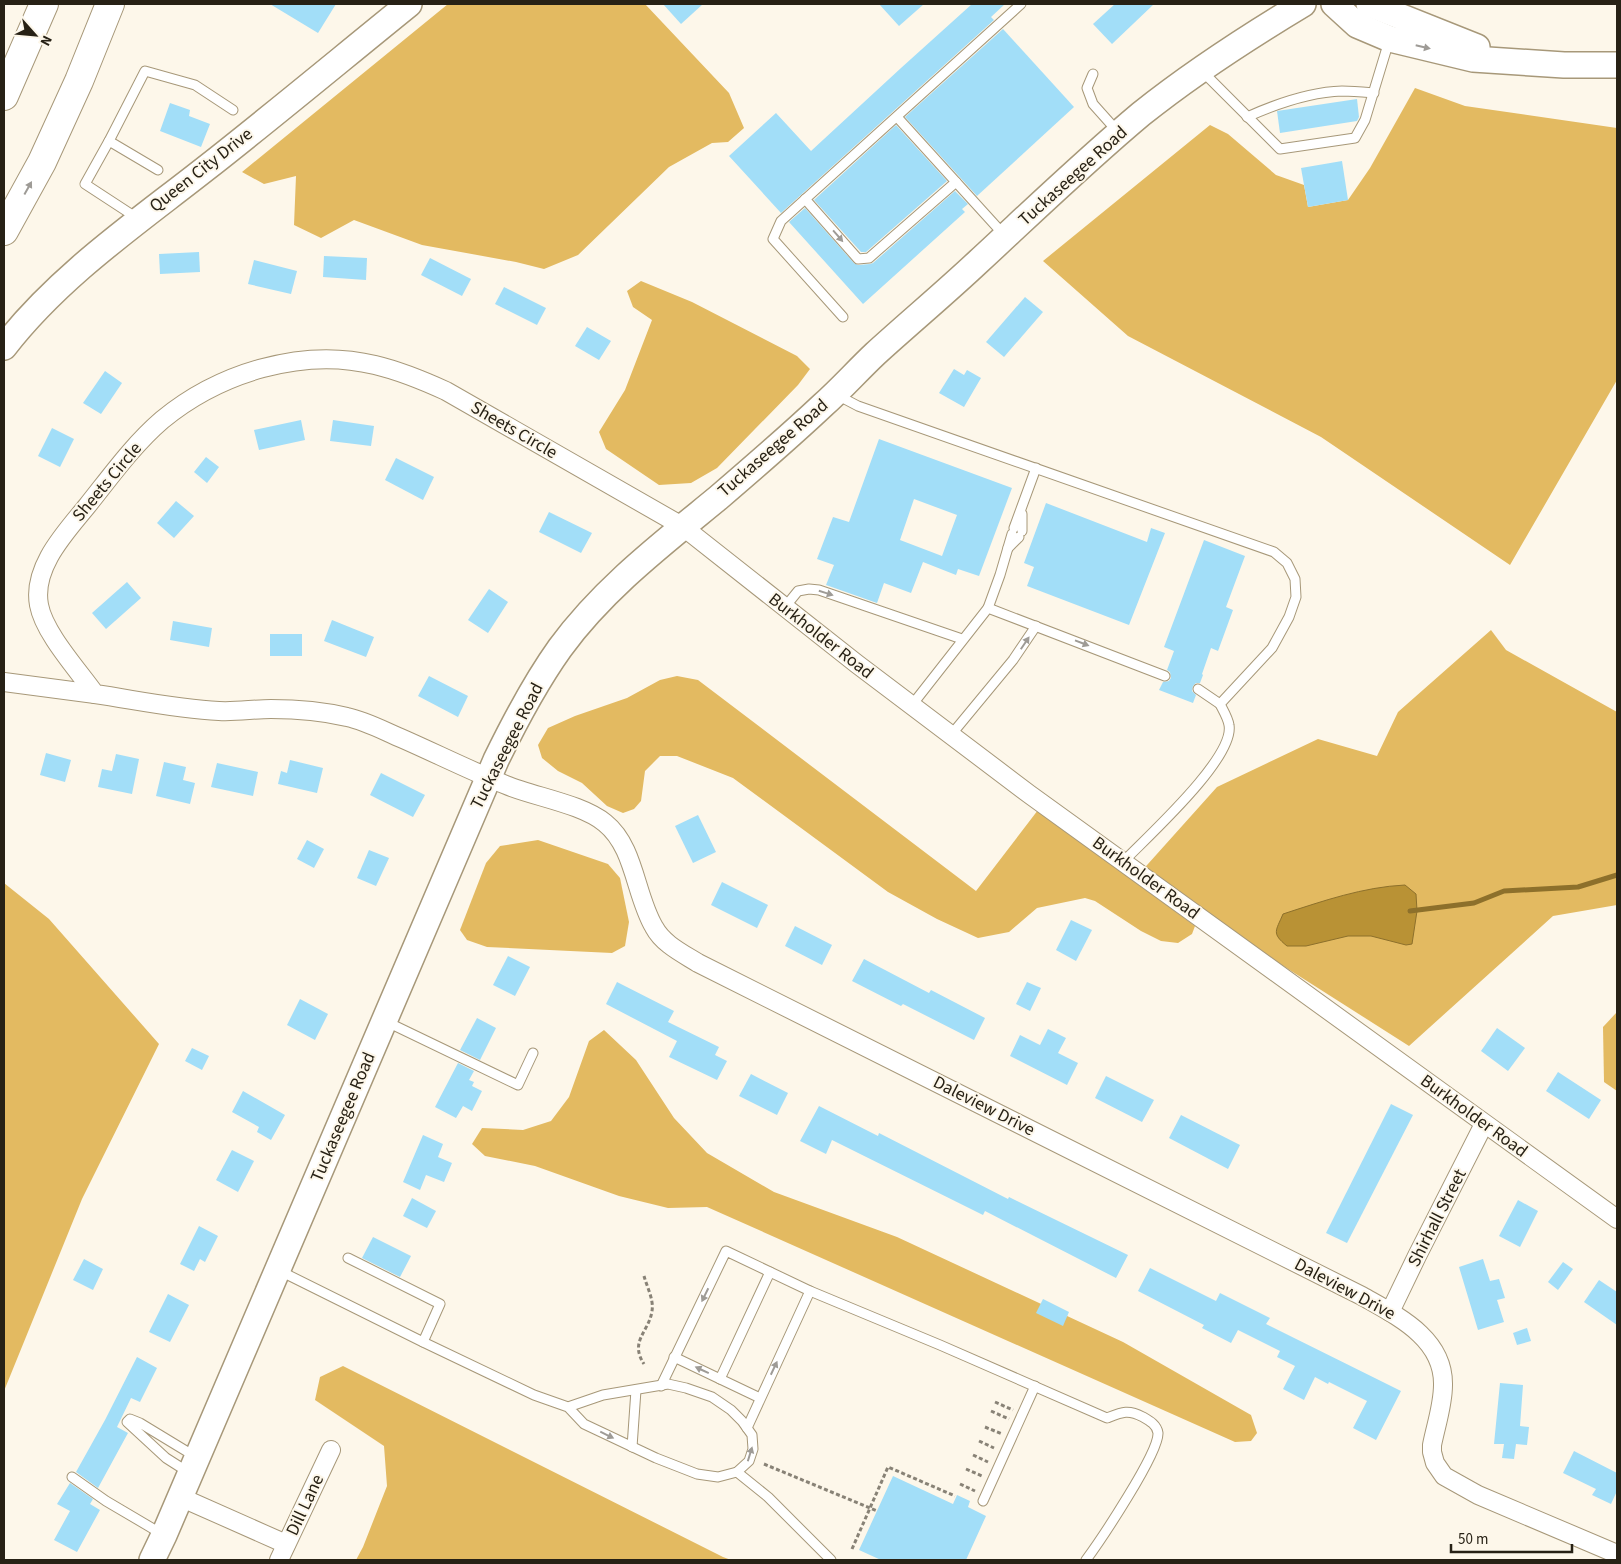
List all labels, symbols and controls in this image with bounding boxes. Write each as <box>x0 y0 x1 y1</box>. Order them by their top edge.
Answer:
north arrow <box>10 10 60 60</box>
text: N <box>35 32 57 49</box>
one-way arrow <box>1415 43 1430 51</box>
street label: Tuckaseegee Road <box>1013 120 1133 232</box>
street label: Queen City Drive <box>144 122 258 218</box>
one-way arrow <box>23 182 32 195</box>
one-way arrow <box>832 229 843 242</box>
street label: Tuckaseegee Road <box>712 393 834 503</box>
street label: Sheets Circle <box>466 395 562 465</box>
street label: Sheets Circle <box>66 437 148 527</box>
street label: Burkholder Road <box>763 587 879 685</box>
one-way arrow <box>818 589 833 597</box>
one-way arrow <box>1020 637 1030 650</box>
one-way arrow <box>1075 640 1089 648</box>
street label: Tuckaseegee Road <box>464 679 550 813</box>
street label: Burkholder Road <box>1087 831 1205 925</box>
street label: Tuckaseegee Road <box>304 1048 382 1186</box>
street label: Burkholder Road <box>1415 1069 1533 1163</box>
street label: Daleview Drive <box>929 1070 1039 1142</box>
street label: Shirhall Street <box>1402 1165 1472 1271</box>
street label: Daleview Drive <box>1290 1252 1400 1326</box>
one-way arrow <box>701 1288 709 1302</box>
one-way arrow <box>771 1361 779 1375</box>
one-way arrow <box>694 1366 709 1374</box>
one-way arrow <box>600 1431 614 1439</box>
one-way arrow <box>747 1446 755 1461</box>
street label: Dill Lane <box>280 1470 330 1540</box>
scale bar <box>1451 1522 1572 1554</box>
text: 50 m <box>1458 1529 1488 1550</box>

